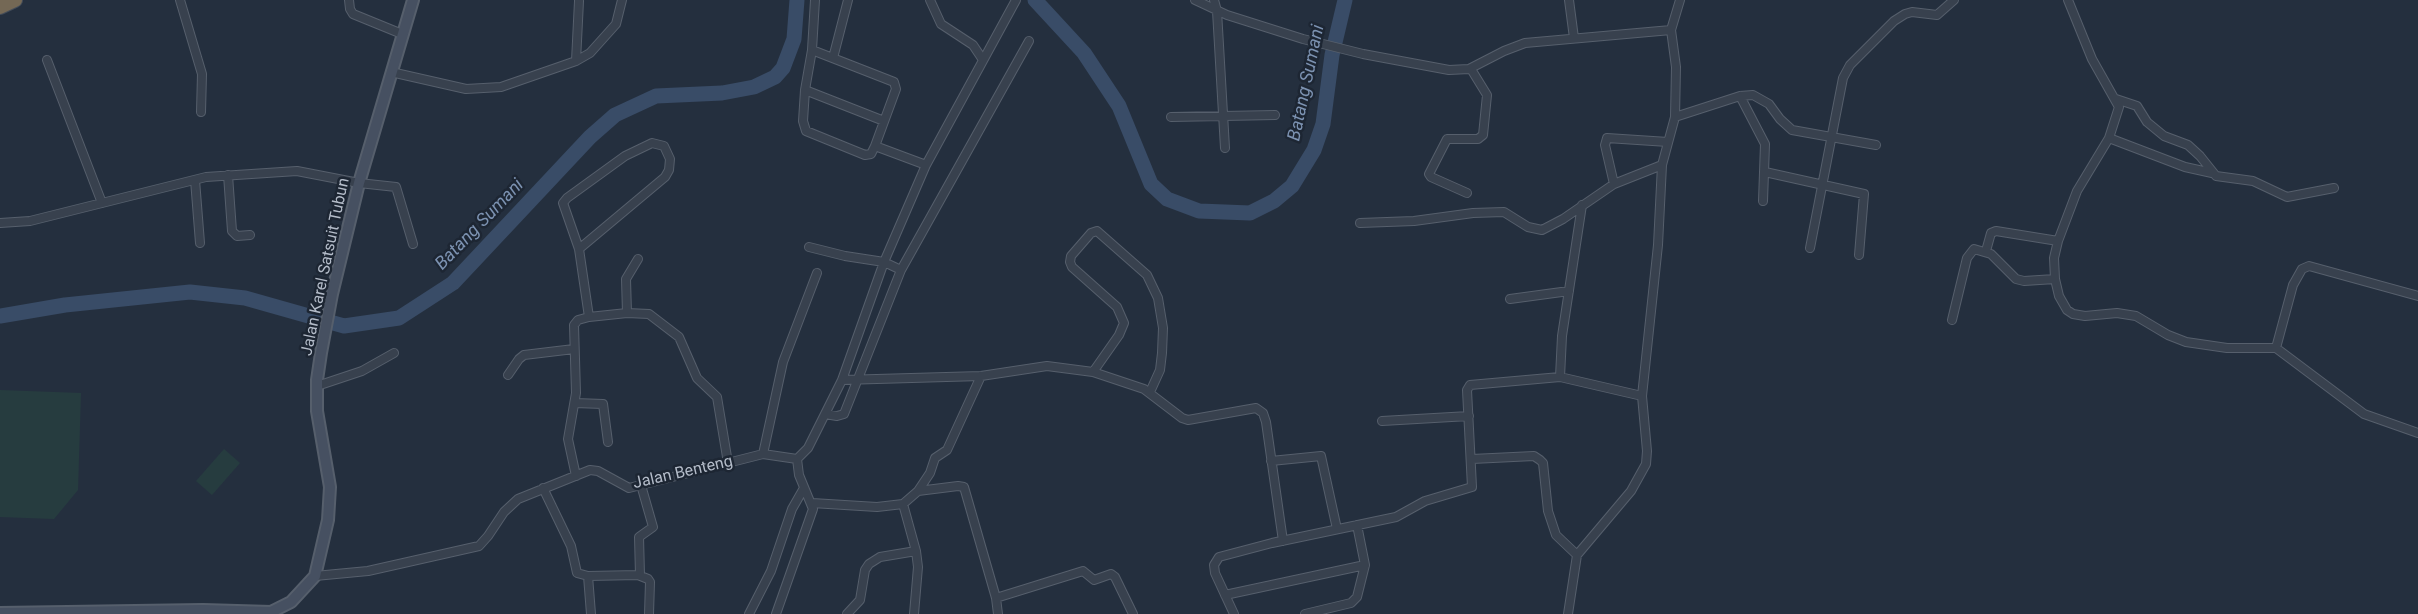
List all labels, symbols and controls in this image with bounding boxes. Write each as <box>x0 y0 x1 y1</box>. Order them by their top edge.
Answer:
water label: Batang Sumani <box>1284 23 1330 143</box>
water label: Batang Sumani <box>431 175 529 275</box>
street label: Jalan Karel Satsuit Tubun <box>298 176 354 358</box>
street label: Jalan Benteng <box>631 452 735 494</box>

